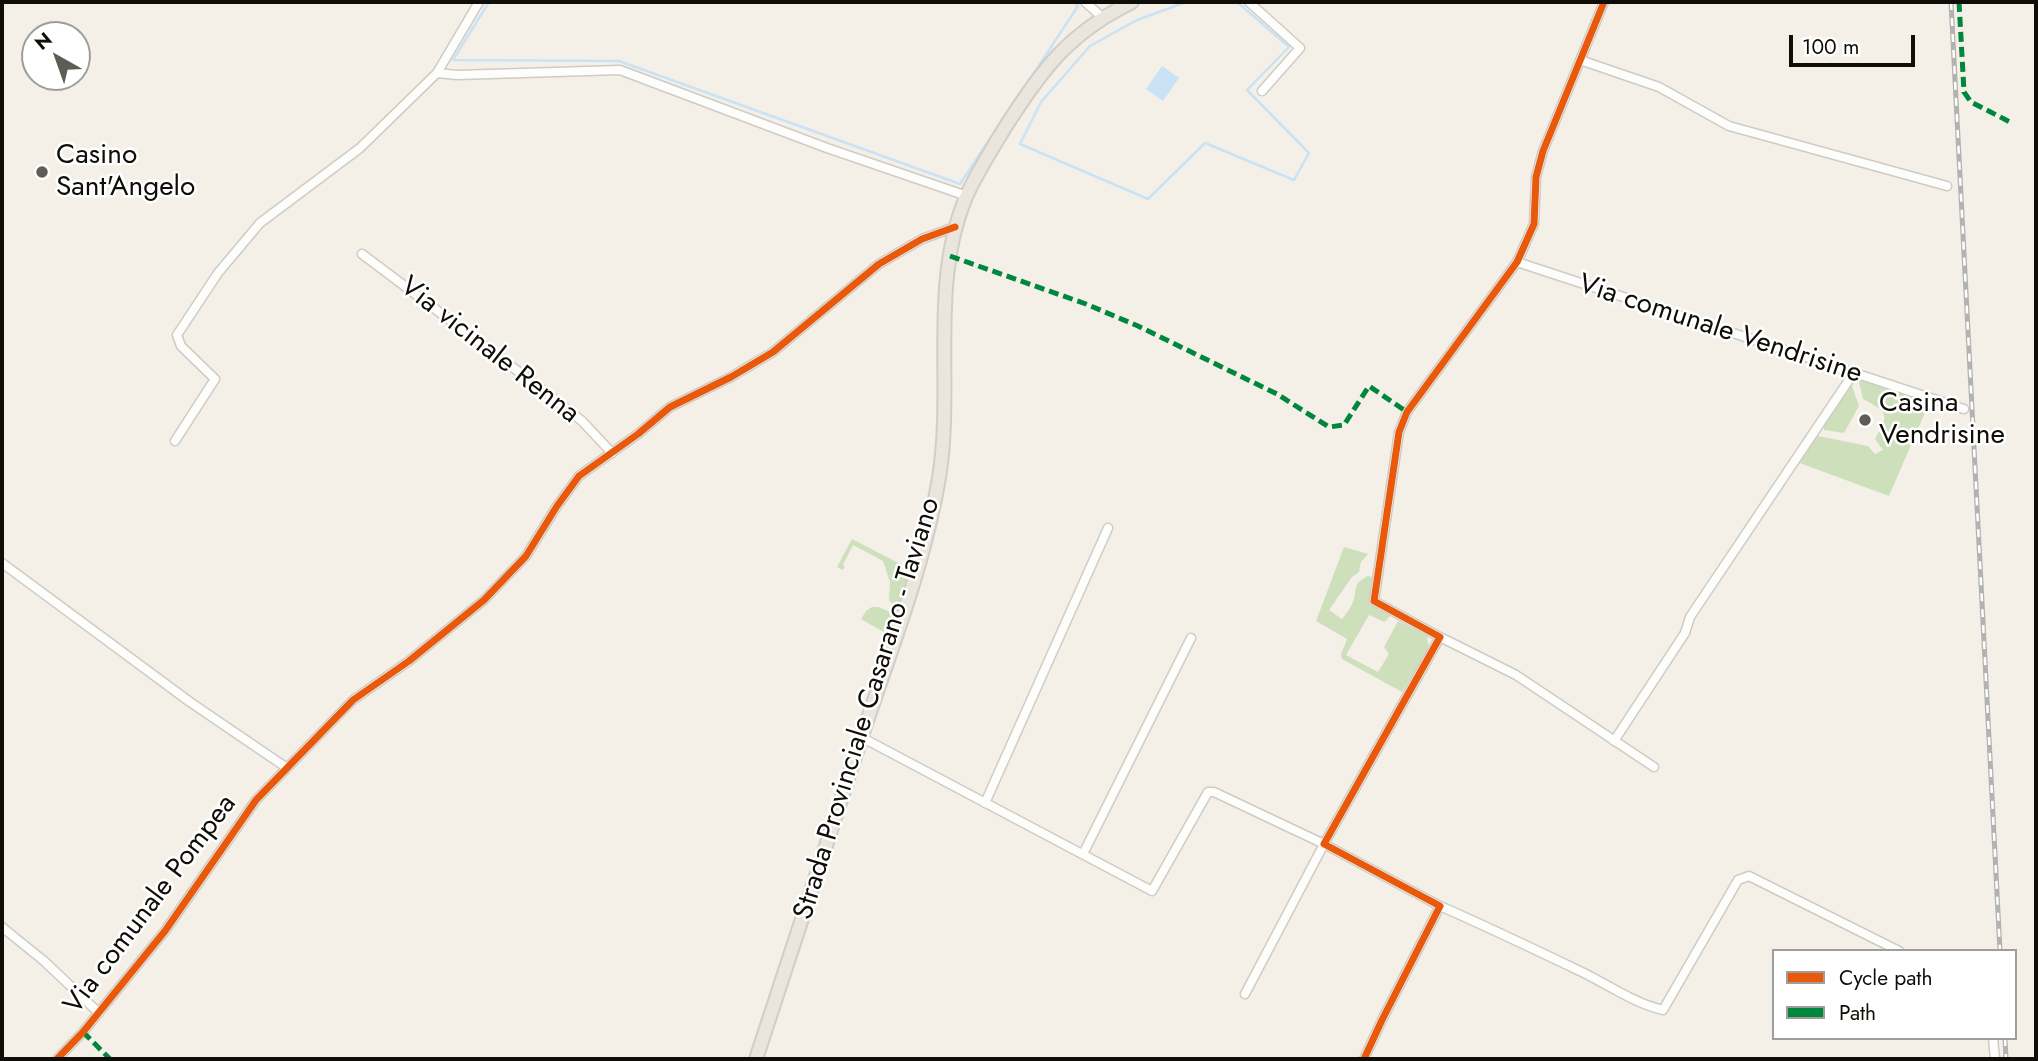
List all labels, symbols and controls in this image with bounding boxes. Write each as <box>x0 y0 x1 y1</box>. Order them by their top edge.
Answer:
north arrow <box>21 21 91 91</box>
scale bar <box>1793 21 1919 65</box>
text: N <box>29 26 58 56</box>
text: 100 m <box>1802 32 1859 62</box>
place label: Casino Sant'Angelo <box>56 139 195 205</box>
marker: Casino Sant'Angelo <box>34 164 50 180</box>
street label: Via comunale Vendrisine <box>1574 268 1866 392</box>
street label: Via vicinale Renna <box>393 271 585 431</box>
place label: Casina Vendrisine <box>1879 387 2005 453</box>
marker: Casina Vendrisine <box>1857 412 1873 428</box>
street label: Strada Provinciale Casarano - Taviano <box>788 494 948 924</box>
street label: Via comunale Pompea <box>58 789 244 1021</box>
legend <box>1772 949 2017 1040</box>
text: Cycle path <box>1839 963 1932 993</box>
text: Path <box>1839 998 1876 1028</box>

